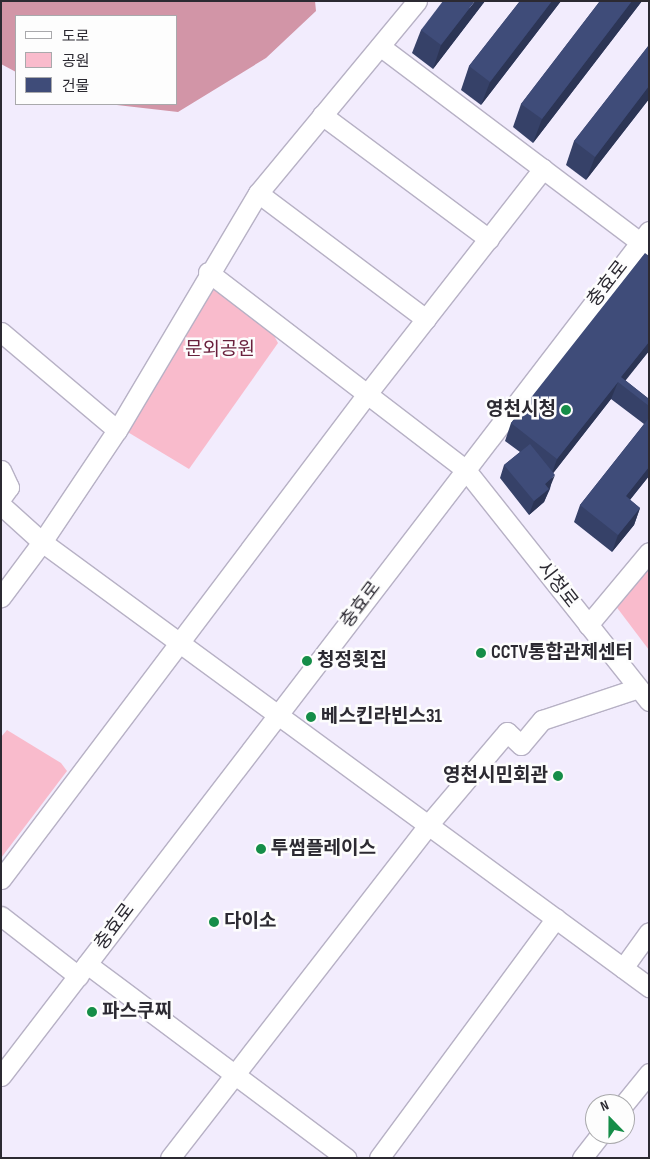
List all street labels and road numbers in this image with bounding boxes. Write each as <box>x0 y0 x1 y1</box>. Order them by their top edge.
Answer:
street label: 충효로 <box>583 256 633 312</box>
street label: 시청로 <box>532 557 582 613</box>
street label: 충효로 <box>336 577 386 633</box>
street label: 충효로 <box>90 899 140 955</box>

